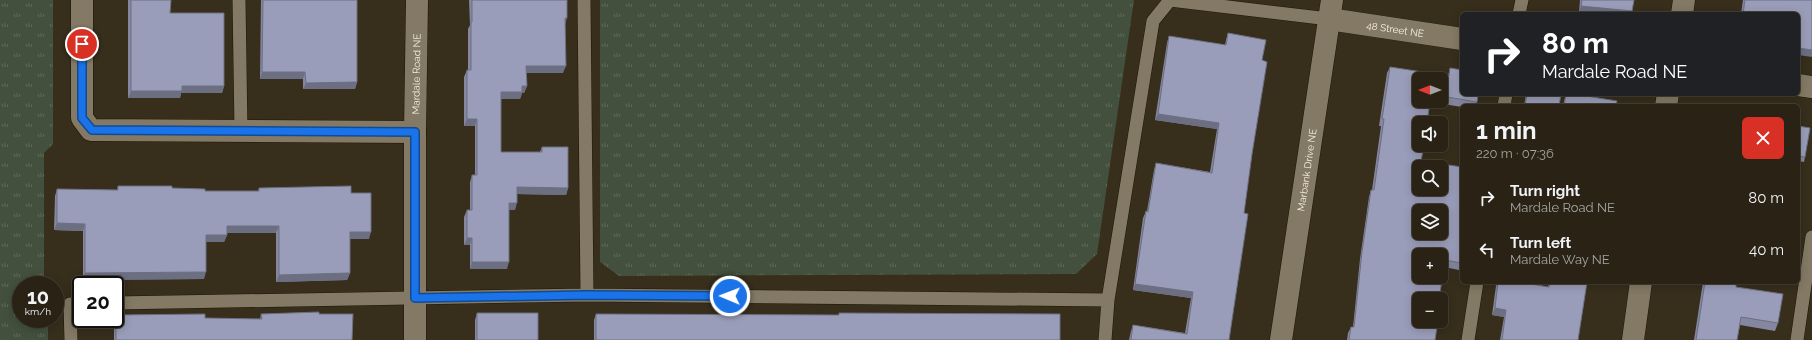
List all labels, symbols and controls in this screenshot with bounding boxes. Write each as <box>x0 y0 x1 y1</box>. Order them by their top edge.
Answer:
street label: 48 Street NE <box>1366 19 1425 39</box>
pin <box>65 27 99 61</box>
text: 80 m <box>1542 27 1609 60</box>
icon: right <box>1476 28 1528 80</box>
icon: arrive <box>71 33 93 55</box>
street label: Mardale Road NE <box>410 34 422 114</box>
text: Mardale Road NE <box>1542 61 1687 82</box>
north arrow <box>1412 72 1448 108</box>
map controls <box>1412 72 1448 328</box>
button: sound <box>1412 116 1448 152</box>
text: 1 min <box>1476 116 1537 145</box>
button: close <box>1742 117 1784 159</box>
street label: Marbank Drive NE <box>1295 128 1318 212</box>
text: 220 m · 07:36 <box>1476 146 1554 161</box>
button: search <box>1412 160 1448 196</box>
text: Turn right <box>1510 182 1580 200</box>
icon: right <box>1476 187 1498 209</box>
text: 80 m <box>1748 189 1784 207</box>
text: Mardale Road NE <box>1510 200 1615 215</box>
button: layers <box>1412 204 1448 240</box>
text: Turn left <box>1510 234 1571 252</box>
icon: left <box>1476 239 1498 261</box>
text: 40 m <box>1749 241 1784 259</box>
button: + <box>1412 248 1448 284</box>
text: Mardale Way NE <box>1510 252 1610 267</box>
position arrow <box>709 275 751 317</box>
speed limit sign: 20 <box>72 276 124 328</box>
text: 10 <box>27 285 49 309</box>
button: − <box>1412 292 1448 328</box>
text: km/h <box>25 306 51 317</box>

